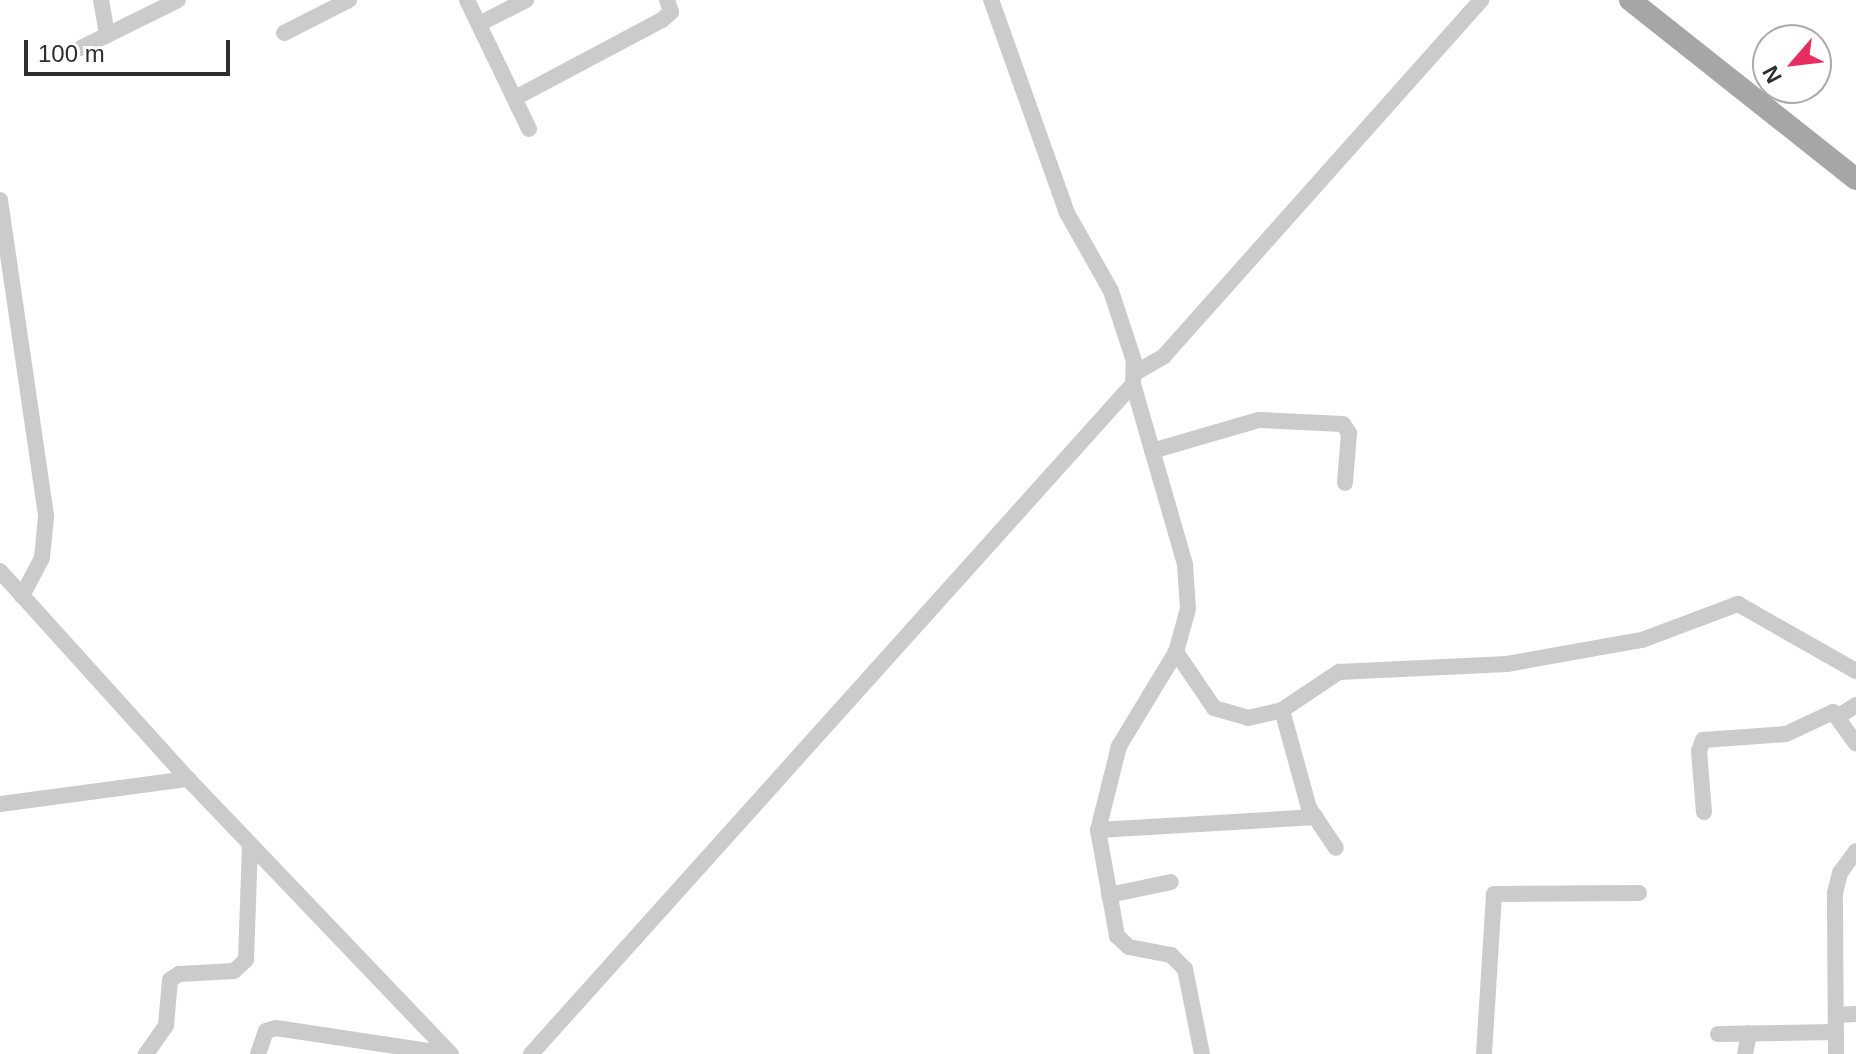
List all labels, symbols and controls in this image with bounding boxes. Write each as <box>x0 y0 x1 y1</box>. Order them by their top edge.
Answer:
scale bar <box>28 24 234 74</box>
north arrow <box>1752 24 1832 104</box>
text: 100 m <box>38 40 105 67</box>
text: N <box>1757 62 1787 87</box>

